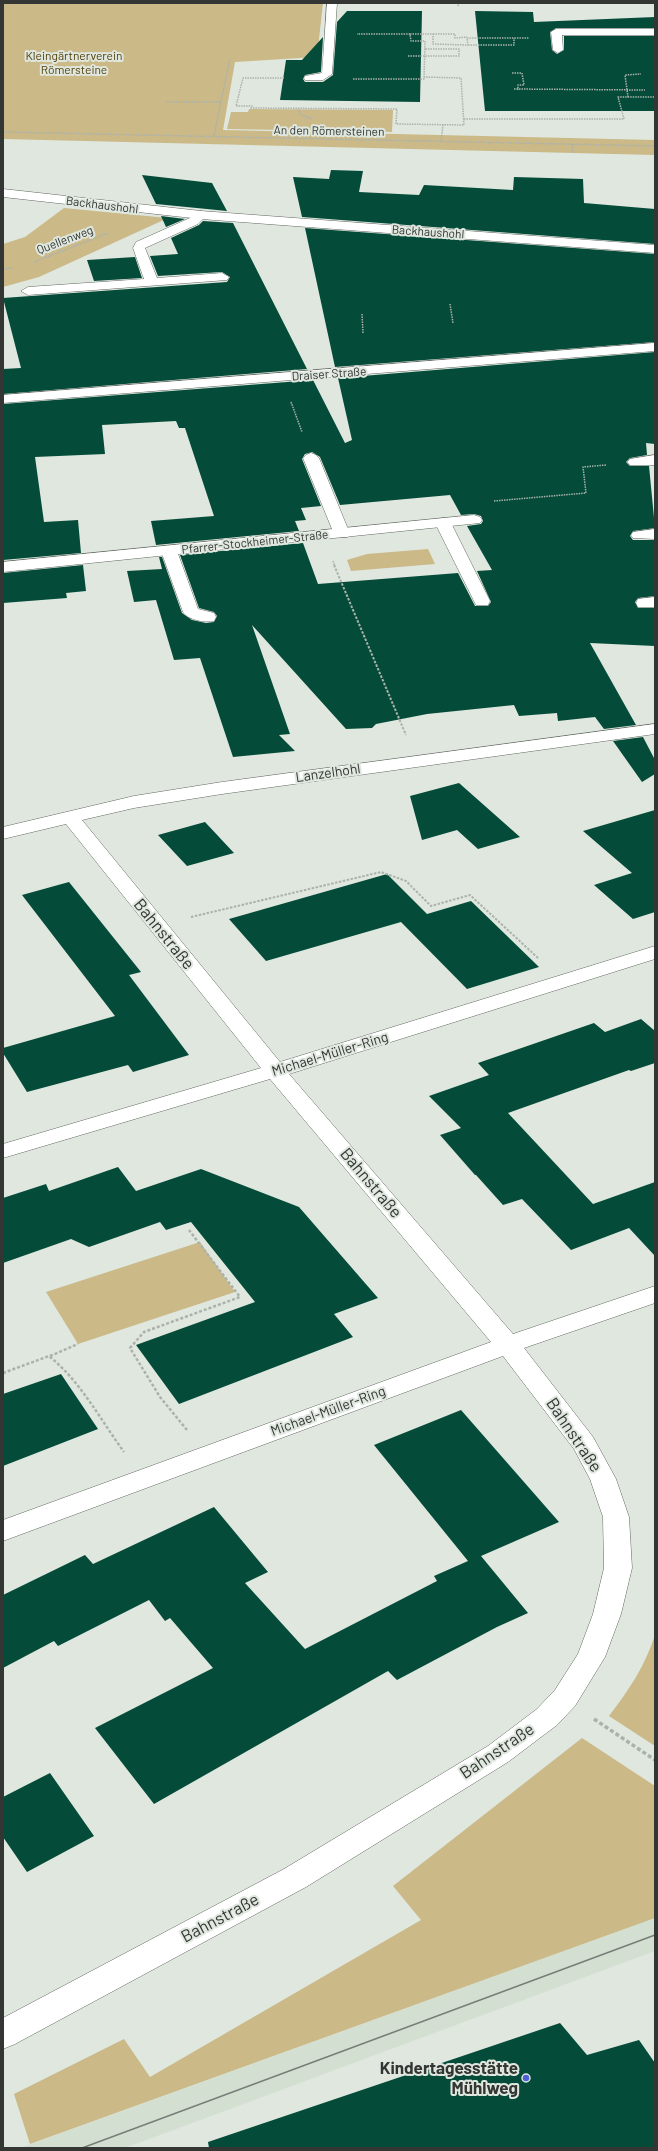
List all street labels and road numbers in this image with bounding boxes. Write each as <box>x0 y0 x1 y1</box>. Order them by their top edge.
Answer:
street label: An den Römersteinen <box>273 123 385 139</box>
street label: Backhaushohl <box>65 193 139 217</box>
street label: Backhaushohl <box>391 222 465 242</box>
street label: Quellenweg <box>35 223 95 257</box>
street label: Draiser Straße <box>291 364 367 384</box>
street label: Pfarrer-Stockheimer-Straße <box>181 527 329 557</box>
street label: Lanzelhohl <box>294 760 362 786</box>
street label: Bahnstraße <box>129 894 199 974</box>
street label: Michael-Müller-Ring <box>270 1028 390 1080</box>
street label: Bahnstraße <box>336 1144 406 1222</box>
street label: Michael-Müller-Ring <box>268 1382 388 1440</box>
street label: Bahnstraße <box>542 1394 606 1476</box>
street label: Bahnstraße <box>456 1719 538 1783</box>
street label: Bahnstraße <box>178 1889 262 1947</box>

